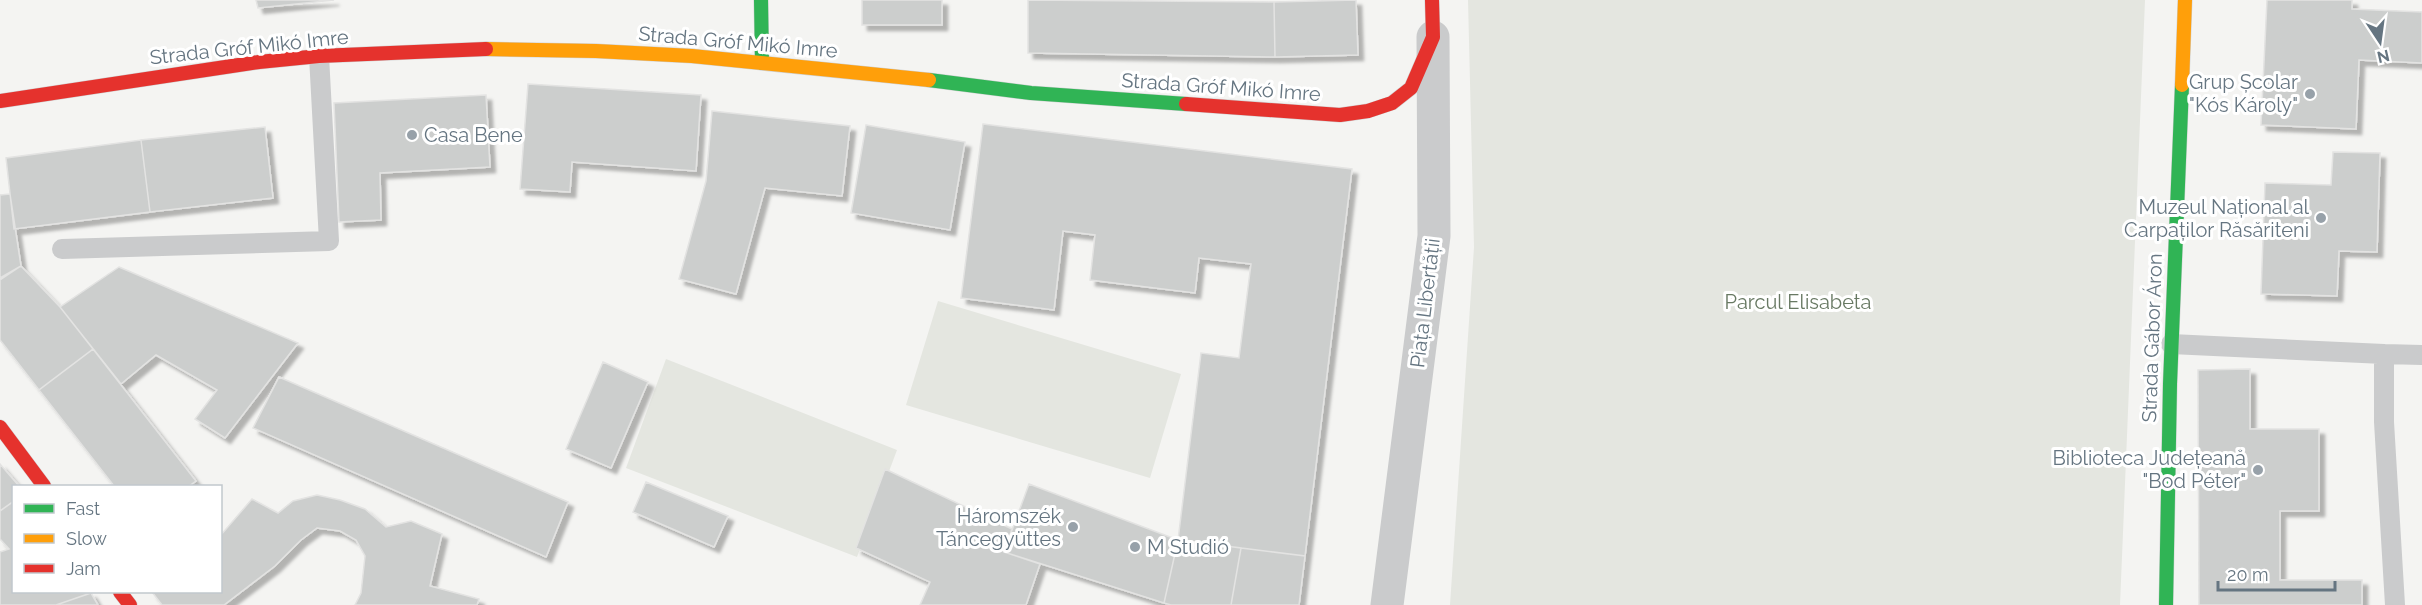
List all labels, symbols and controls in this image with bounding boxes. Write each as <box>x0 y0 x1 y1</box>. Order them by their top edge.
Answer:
north arrow <box>2350 12 2410 72</box>
street label: Strada Gróf Mikó Imre <box>637 21 839 63</box>
street label: Strada Gróf Mikó Imre <box>148 25 350 69</box>
text: N <box>2375 45 2391 67</box>
street label: Strada Gróf Mikó Imre <box>1121 68 1322 106</box>
place label: Grup Școlar "Kós Károly" <box>2189 70 2298 117</box>
marker: Grup Școlar "Kós Károly" <box>2303 87 2317 101</box>
place label: Casa Bene <box>424 123 523 147</box>
marker: Casa Bene <box>405 128 419 142</box>
place label: Muzeul Național al Carpaților Răsăriteni <box>2124 195 2310 242</box>
marker: Muzeul Național al Carpaților Răsăriteni <box>2314 211 2328 225</box>
street label: Piața Libertății <box>1405 237 1445 369</box>
street label: Strada Gábor Áron <box>2137 253 2167 423</box>
park label: Parcul Elisabeta <box>1725 290 1871 314</box>
place label: Biblioteca Județeană "Bod Péter" <box>2053 446 2246 493</box>
marker: Biblioteca Județeană "Bod Péter" <box>2251 463 2265 477</box>
legend <box>12 485 222 593</box>
text: Fast <box>66 498 100 519</box>
place label: Háromszék Táncegyüttes <box>936 504 1061 551</box>
marker: Háromszék Táncegyüttes <box>1066 520 1080 534</box>
text: Slow <box>66 528 107 549</box>
place label: M Studió <box>1147 535 1229 559</box>
marker: M Studió <box>1128 540 1142 554</box>
scale bar <box>2218 554 2335 592</box>
text: Jam <box>66 558 101 579</box>
text: 20 m <box>2227 564 2269 585</box>

